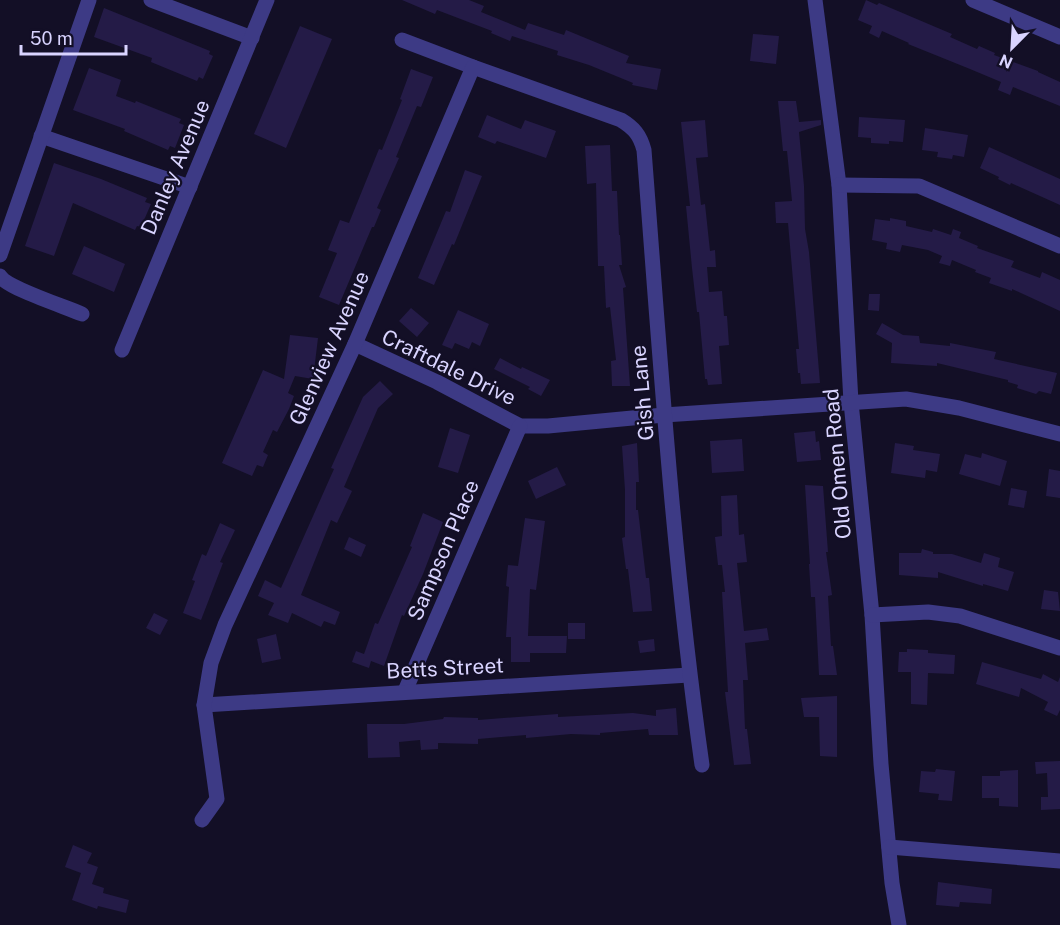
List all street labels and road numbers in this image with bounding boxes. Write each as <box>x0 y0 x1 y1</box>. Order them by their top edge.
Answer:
street label: Danley Avenue <box>135 96 215 238</box>
street label: Glenview Avenue <box>284 267 374 429</box>
street label: Craftdale Drive <box>378 324 520 410</box>
street label: Gish Lane <box>625 344 659 442</box>
street label: Old Omen Road <box>818 388 856 540</box>
street label: Sampson Place <box>402 476 484 624</box>
street label: Betts Street <box>386 652 504 684</box>

